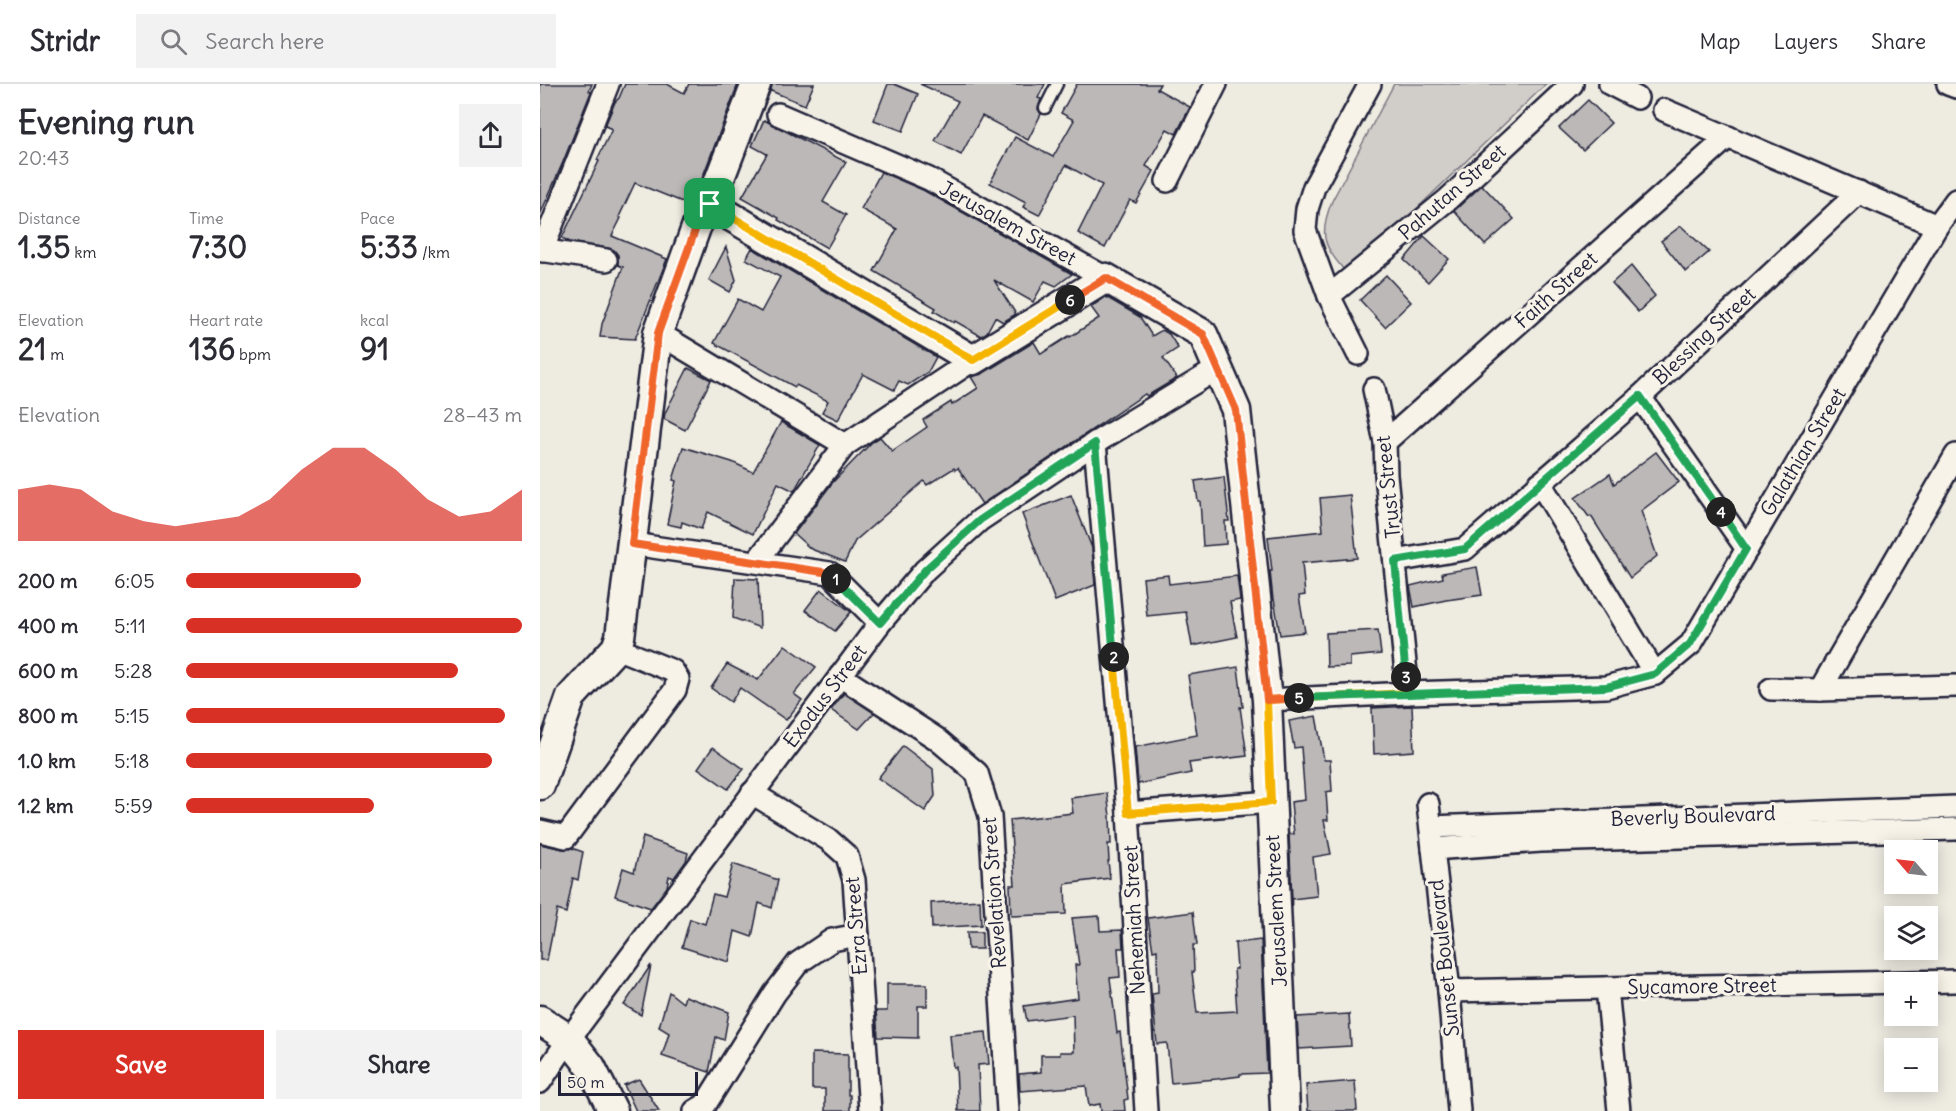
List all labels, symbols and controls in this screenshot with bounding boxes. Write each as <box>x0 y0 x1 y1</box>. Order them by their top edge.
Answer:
search box <box>136 14 556 68</box>
text: Stridr <box>30 23 100 59</box>
icon: search <box>157 25 190 58</box>
text: Search here <box>205 27 324 55</box>
text: Map <box>1700 28 1740 55</box>
text: Layers <box>1773 28 1838 55</box>
text: Share <box>1871 28 1926 55</box>
text: Evening run <box>18 101 194 143</box>
button: share <box>459 104 522 167</box>
street label: Pahutan Street <box>1393 138 1511 245</box>
text: 20:43 <box>18 145 70 170</box>
street label: Jerusalem Street <box>936 175 1081 271</box>
pin <box>684 178 735 229</box>
icon: arrive <box>693 187 726 220</box>
text: Distance <box>18 208 80 228</box>
text: Time <box>189 208 224 228</box>
text: Pace <box>360 208 395 228</box>
text: 1.35 <box>18 228 70 266</box>
text: 7:30 <box>189 228 247 266</box>
text: 5:33 <box>360 228 418 266</box>
text: km <box>70 242 96 262</box>
text: /km <box>418 242 450 262</box>
street label: Faith Street <box>1509 246 1602 333</box>
street label: Blessing Street <box>1647 281 1761 390</box>
pin: 6 <box>1055 285 1085 315</box>
text: 6 <box>1065 290 1075 310</box>
text: Elevation <box>18 310 84 330</box>
text: Heart rate <box>189 310 263 330</box>
text: kcal <box>360 310 389 330</box>
text: 21 <box>18 330 46 368</box>
text: 136 <box>189 330 235 368</box>
text: 91 <box>360 330 389 368</box>
text: m <box>46 344 64 364</box>
text: bpm <box>235 344 271 364</box>
street label: Galathian Street <box>1754 383 1851 521</box>
text: Elevation <box>18 402 100 427</box>
text: 28–43 m <box>443 402 522 427</box>
street label: Trust Street <box>1370 434 1405 540</box>
pin: 4 <box>1706 497 1736 527</box>
text: 4 <box>1716 502 1726 522</box>
pin: 1 <box>821 564 851 594</box>
text: 200 m <box>18 568 78 593</box>
text: 6:05 <box>114 568 155 593</box>
text: 1 <box>833 569 839 589</box>
text: 400 m <box>18 613 78 638</box>
text: 5:11 <box>114 613 146 638</box>
street label: Exodus Street <box>778 639 872 752</box>
pin: 2 <box>1099 642 1129 672</box>
text: 2 <box>1110 647 1118 667</box>
text: 600 m <box>18 658 78 683</box>
text: 5:28 <box>114 658 153 683</box>
pin: 3 <box>1391 662 1421 692</box>
text: 3 <box>1401 667 1411 687</box>
pin: 5 <box>1284 683 1314 713</box>
text: 5 <box>1294 688 1304 708</box>
text: 800 m <box>18 703 78 728</box>
text: 5:15 <box>114 703 149 728</box>
text: 1.0 km <box>18 748 76 773</box>
text: 5:18 <box>114 748 149 773</box>
text: 1.2 km <box>18 793 74 818</box>
text: 5:59 <box>114 793 153 818</box>
street label: Beverly Boulevard <box>1610 800 1776 831</box>
street label: Revelation Street <box>976 816 1011 970</box>
street label: Jerusalem Street <box>1259 834 1292 988</box>
north arrow <box>1884 840 1938 894</box>
map controls <box>1884 840 1938 1092</box>
street label: Nehemiah Street <box>1117 844 1150 996</box>
street label: Ezra Street <box>839 875 872 976</box>
street label: Sunset Boulevard <box>1423 878 1464 1038</box>
button: layers <box>1884 906 1938 960</box>
street label: Sycamore Street <box>1627 972 1777 999</box>
button: + <box>1884 972 1938 1026</box>
button: Save <box>18 1030 264 1099</box>
button: Share <box>276 1030 522 1099</box>
button: − <box>1884 1038 1938 1092</box>
scale bar <box>558 1069 698 1096</box>
text: 50 m <box>567 1072 605 1092</box>

